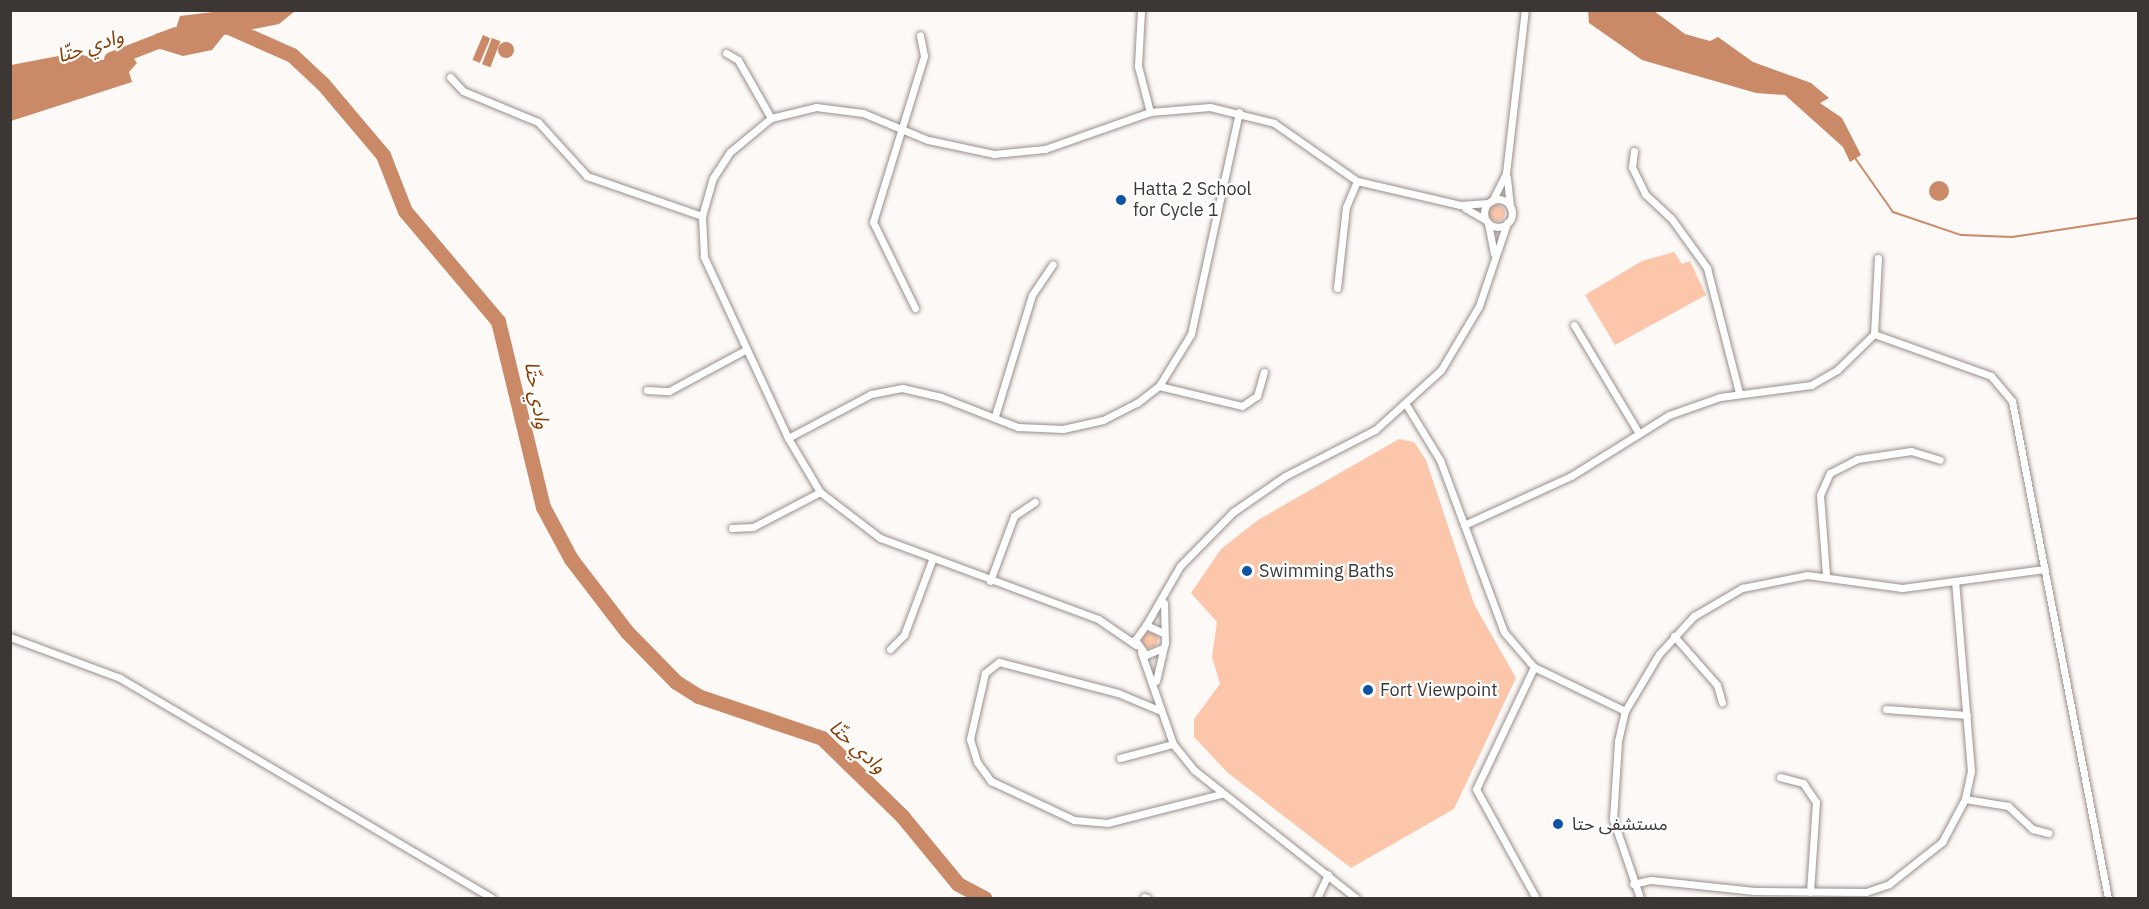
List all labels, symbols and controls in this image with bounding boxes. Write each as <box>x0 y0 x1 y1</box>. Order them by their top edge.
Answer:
water label: وادي حتّا <box>54 23 126 67</box>
place label: Hatta 2 School for Cycle 1 <box>1133 179 1252 222</box>
marker: Hatta 2 School for Cycle 1 <box>1114 193 1128 207</box>
water label: وادي حتّا <box>520 359 556 431</box>
place label: Swimming Baths <box>1259 560 1394 582</box>
marker: Swimming Baths <box>1240 564 1254 578</box>
place label: Fort Viewpoint <box>1380 679 1498 701</box>
marker: Fort Viewpoint <box>1361 683 1375 697</box>
water label: وادي حتّا <box>825 714 891 778</box>
place label: مستشفى حتا <box>1572 813 1668 835</box>
marker: مستشفى حتا <box>1549 815 1567 833</box>

